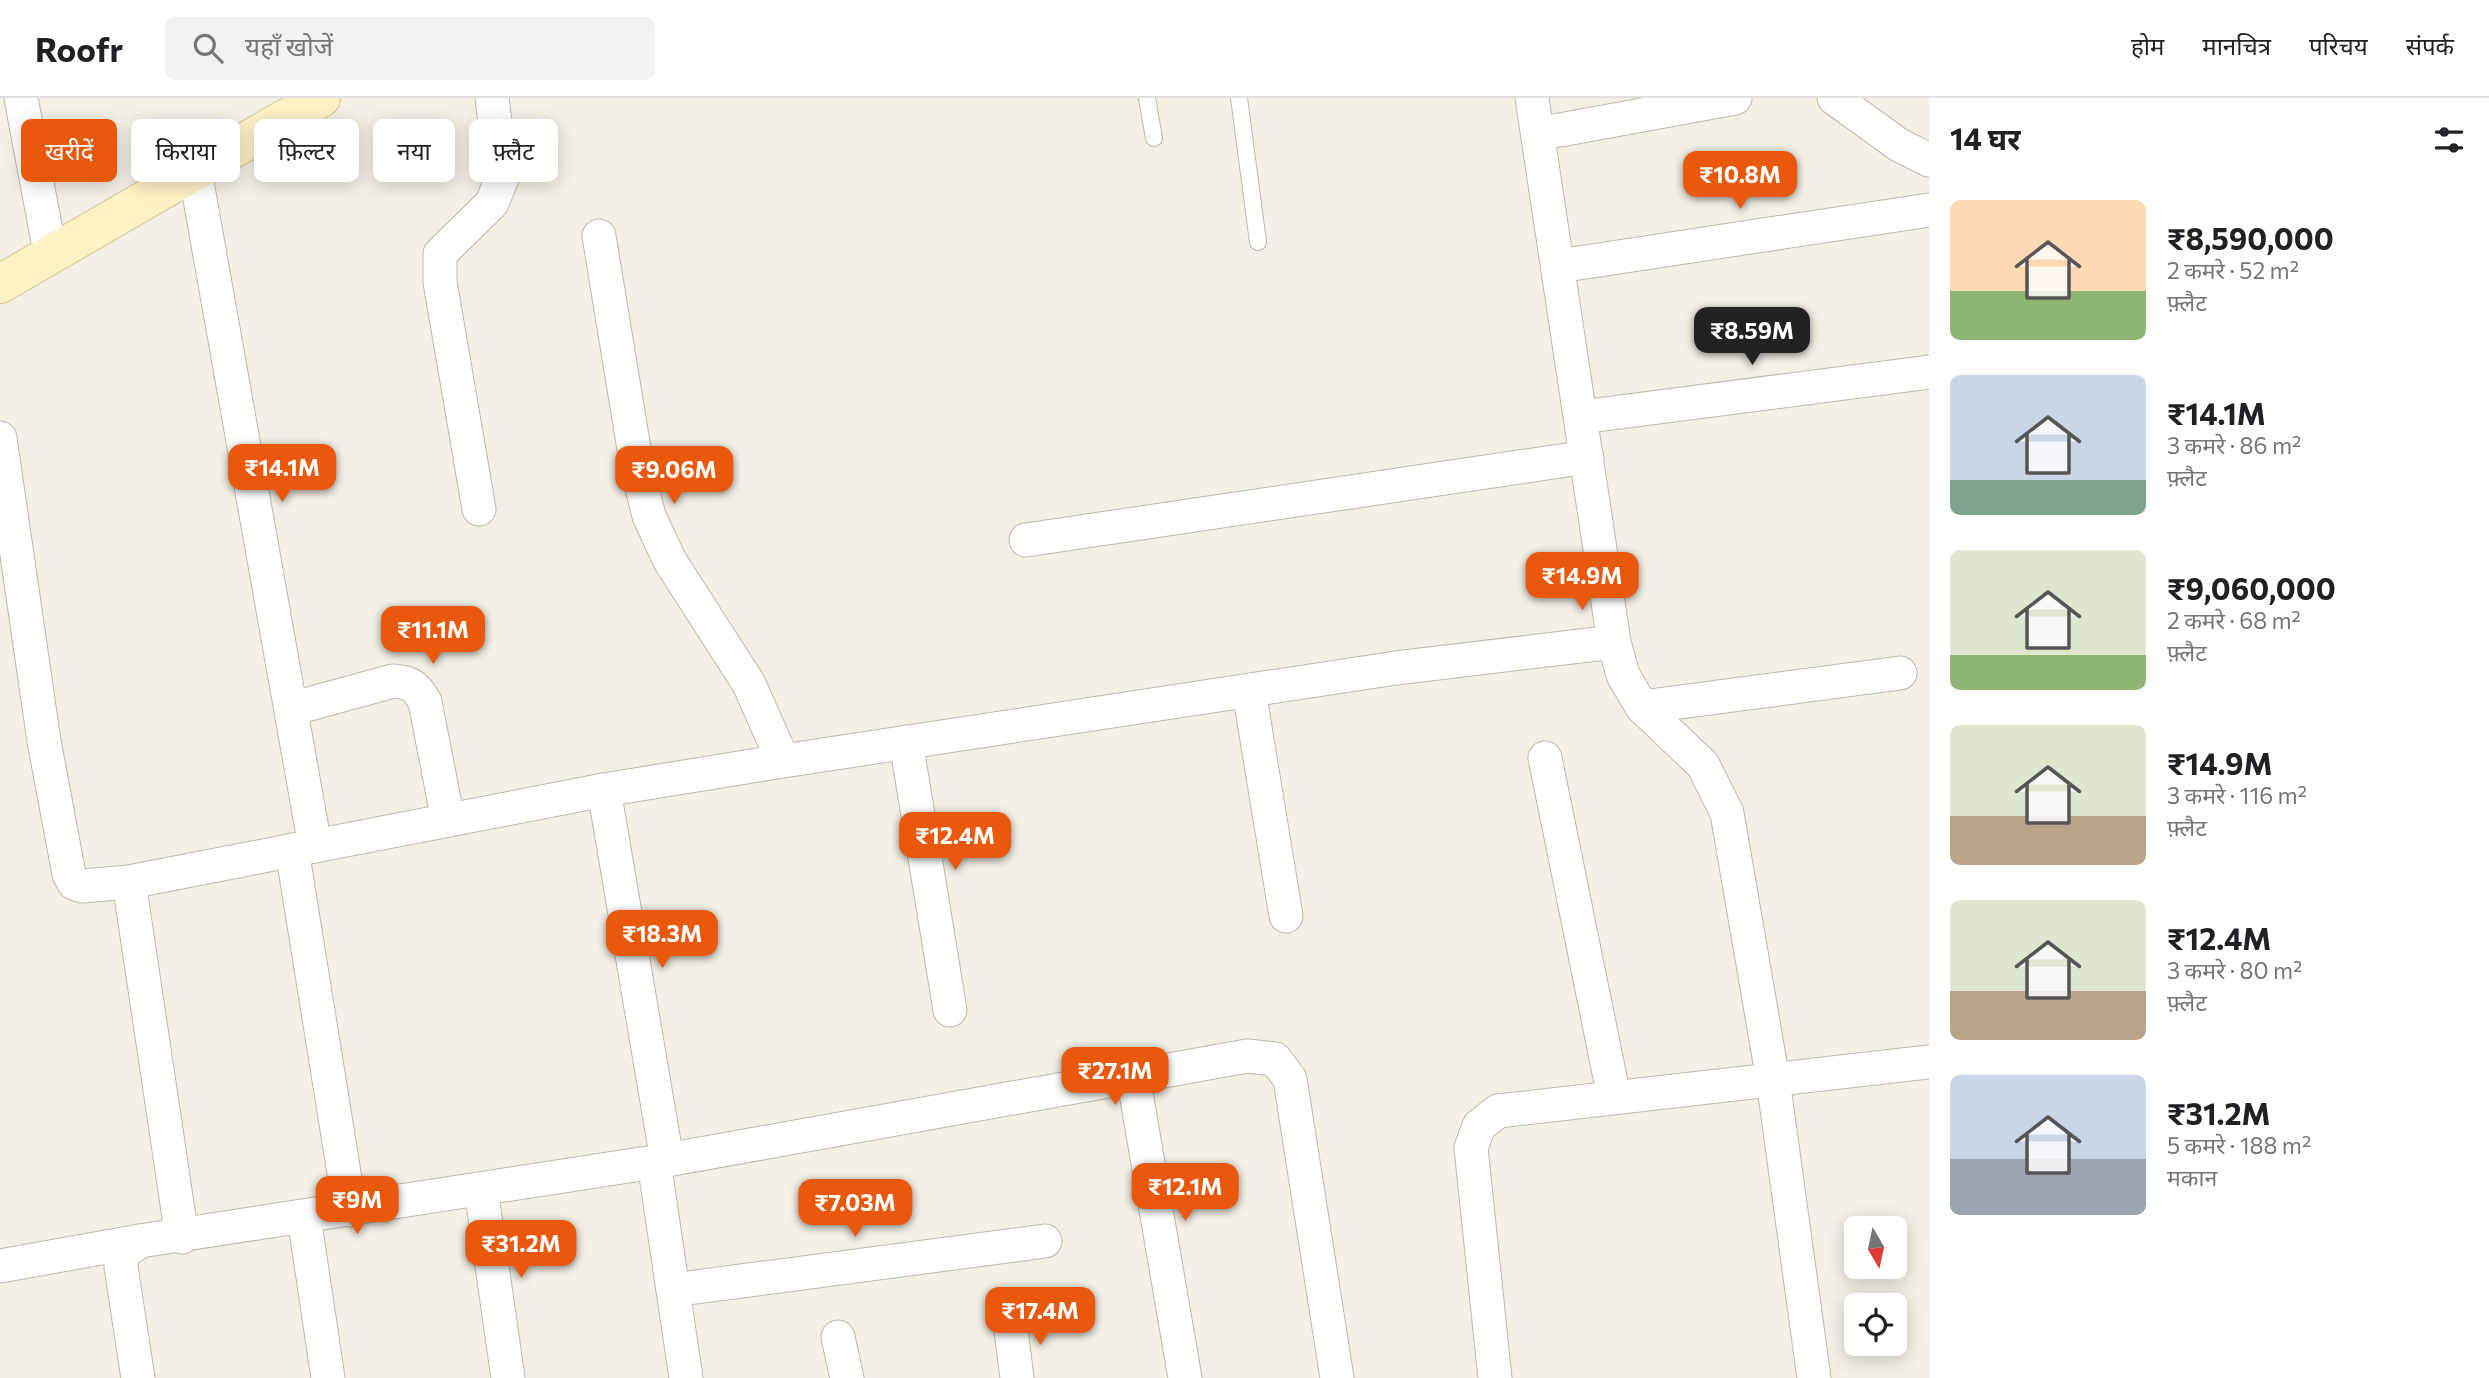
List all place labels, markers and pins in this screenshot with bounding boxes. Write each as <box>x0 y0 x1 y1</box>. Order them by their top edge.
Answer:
pin: ₹10.8M <box>1683 152 1797 211</box>
pin: ₹8.59M <box>1695 308 1809 367</box>
pin: ₹14.1M <box>225 444 339 504</box>
pin: ₹9.06M <box>617 446 731 506</box>
pin: ₹14.9M <box>1525 552 1639 612</box>
pin: ₹11.1M <box>376 606 490 666</box>
pin: ₹12.4M <box>898 812 1012 872</box>
pin: ₹18.3M <box>605 910 719 970</box>
pin: ₹27.1M <box>1058 1048 1172 1107</box>
pin: ₹12.1M <box>1128 1164 1242 1223</box>
pin: ₹9M <box>323 1176 391 1236</box>
pin: ₹7.03M <box>798 1180 912 1239</box>
pin: ₹31.2M <box>464 1220 578 1280</box>
pin: ₹17.4M <box>983 1288 1097 1347</box>

